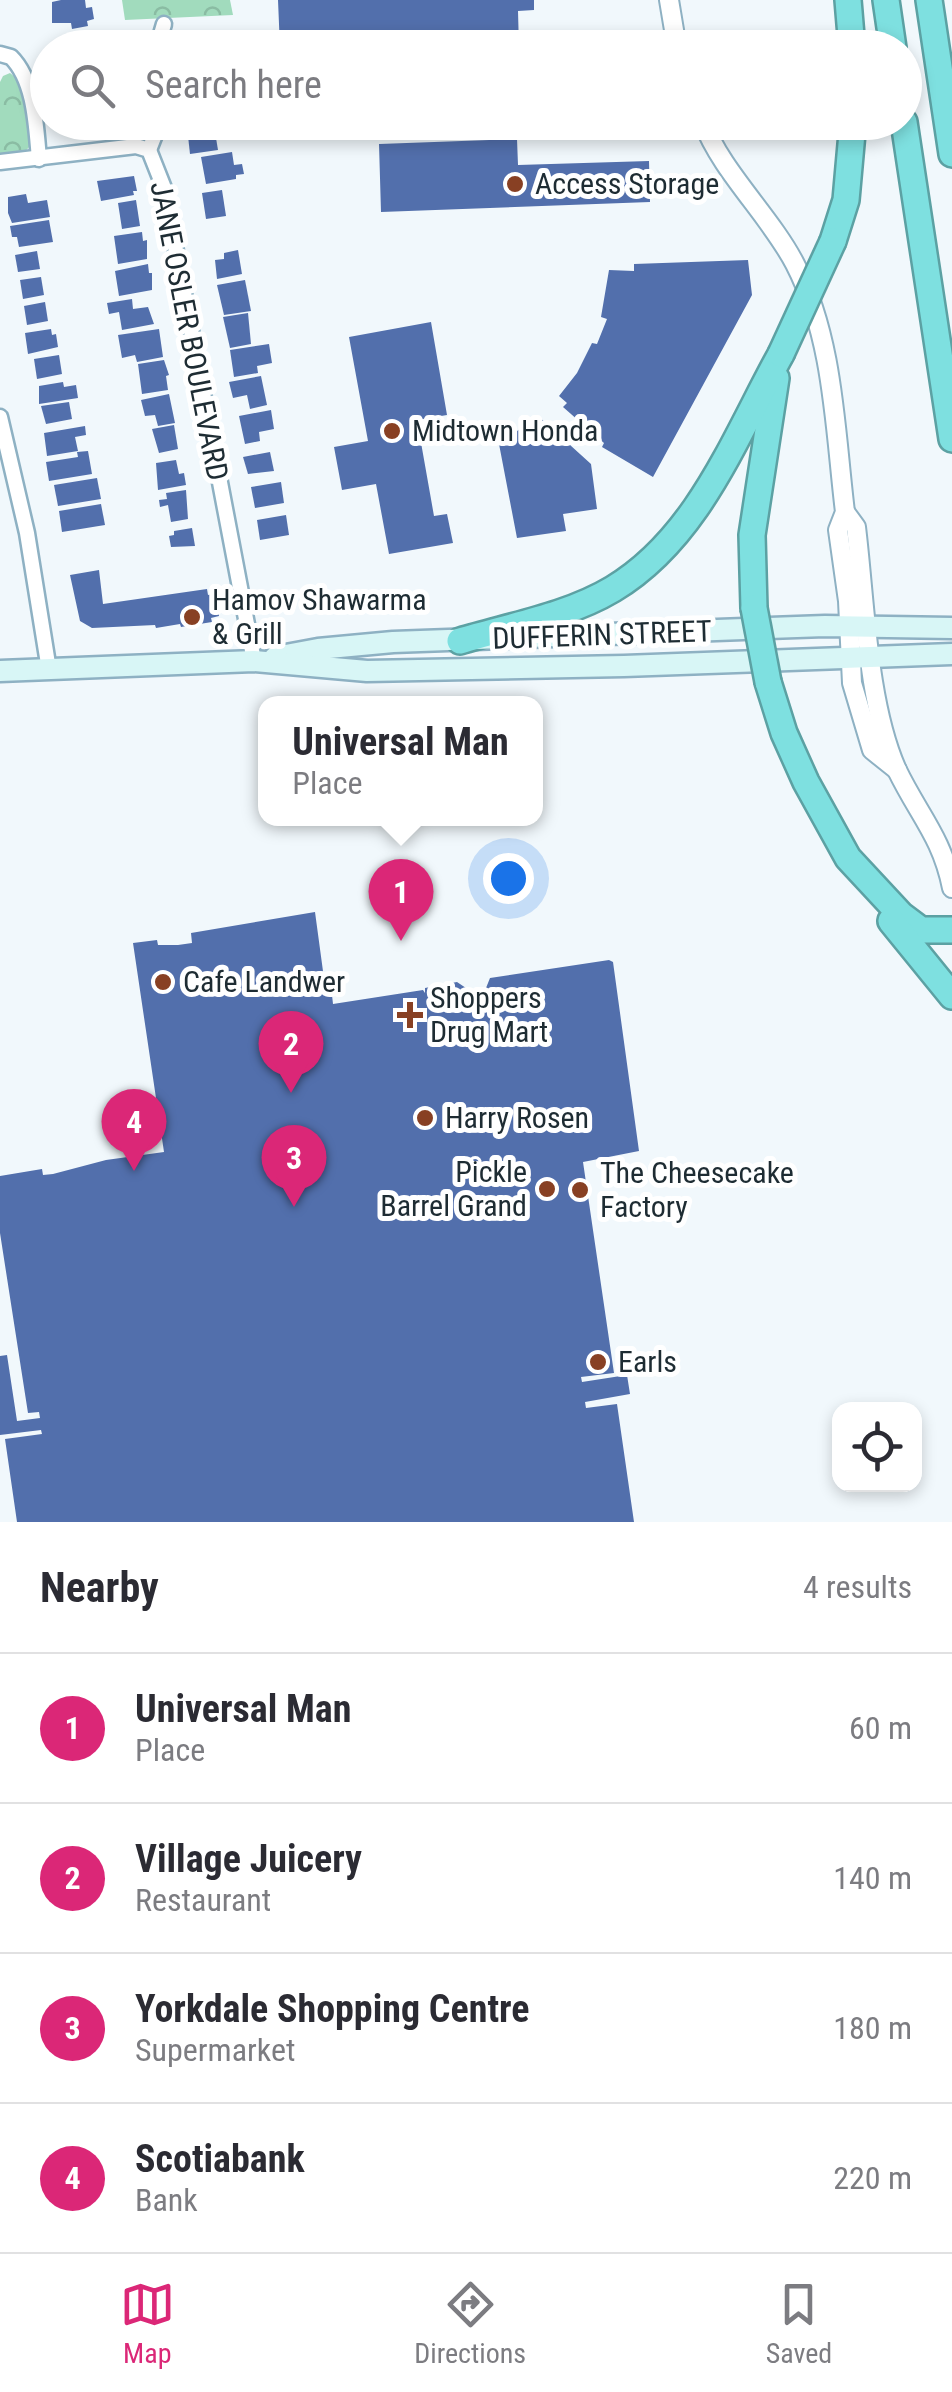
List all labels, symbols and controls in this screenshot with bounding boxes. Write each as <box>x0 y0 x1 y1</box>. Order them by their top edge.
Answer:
search box <box>30 30 922 140</box>
icon: search <box>65 58 120 113</box>
text: Search here <box>145 63 322 107</box>
place label: Access Storage <box>535 166 719 201</box>
marker: Access Storage <box>504 173 526 195</box>
street label: JANE OSLER BOULEVARD <box>143 178 236 483</box>
place label: Midtown Honda <box>412 413 598 448</box>
marker: Midtown Honda <box>381 420 403 442</box>
place label: Hamov Shawarma & Grill <box>212 582 427 651</box>
marker: Hamov Shawarma & Grill <box>181 606 203 628</box>
street label: DUFFERIN STREET <box>492 613 712 656</box>
popup <box>258 696 543 826</box>
text: Universal Man <box>292 720 509 764</box>
text: Place <box>292 764 362 802</box>
your location <box>483 853 534 904</box>
pin: 1 <box>368 858 434 941</box>
place label: Cafe Landwer <box>183 964 345 999</box>
marker: Cafe Landwer <box>152 971 174 993</box>
place label: Shoppers Drug Mart <box>430 980 548 1049</box>
marker: Shoppers Drug Mart <box>399 1004 421 1026</box>
pin: 2 <box>258 1010 324 1093</box>
pin: 4 <box>102 1088 166 1171</box>
place label: Harry Rosen <box>445 1100 589 1135</box>
marker: Harry Rosen <box>414 1107 436 1129</box>
pin: 3 <box>262 1124 326 1207</box>
place label: Pickle Barrel Grand <box>380 1154 527 1223</box>
place label: The Cheesecake Factory <box>600 1155 794 1224</box>
marker: Pickle Barrel Grand <box>536 1178 558 1200</box>
marker: The Cheesecake Factory <box>569 1179 591 1201</box>
place label: Earls <box>618 1344 677 1379</box>
marker: Earls <box>587 1351 609 1373</box>
map controls <box>832 1402 922 1492</box>
button: locate <box>832 1402 922 1492</box>
text: Nearby <box>40 1563 159 1612</box>
text: 4 results <box>803 1568 912 1606</box>
text: Universal Man <box>135 1687 351 1731</box>
text: 1 <box>64 1709 81 1747</box>
text: 60 m <box>849 1709 912 1747</box>
text: Place <box>135 1731 205 1769</box>
text: Village Juicery <box>135 1837 362 1881</box>
text: 2 <box>64 1859 81 1897</box>
text: 140 m <box>833 1859 912 1897</box>
text: Restaurant <box>135 1881 271 1919</box>
text: Yorkdale Shopping Centre <box>135 1987 529 2031</box>
text: 3 <box>64 2009 81 2047</box>
text: 180 m <box>833 2009 912 2047</box>
text: Supermarket <box>135 2031 295 2069</box>
text: Scotiabank <box>135 2137 305 2181</box>
text: 4 <box>64 2159 81 2197</box>
text: 220 m <box>833 2159 912 2197</box>
text: Bank <box>135 2181 198 2219</box>
tab: Map <box>120 2277 175 2370</box>
tab: Directions <box>414 2277 526 2370</box>
tab: Saved <box>766 2277 832 2370</box>

